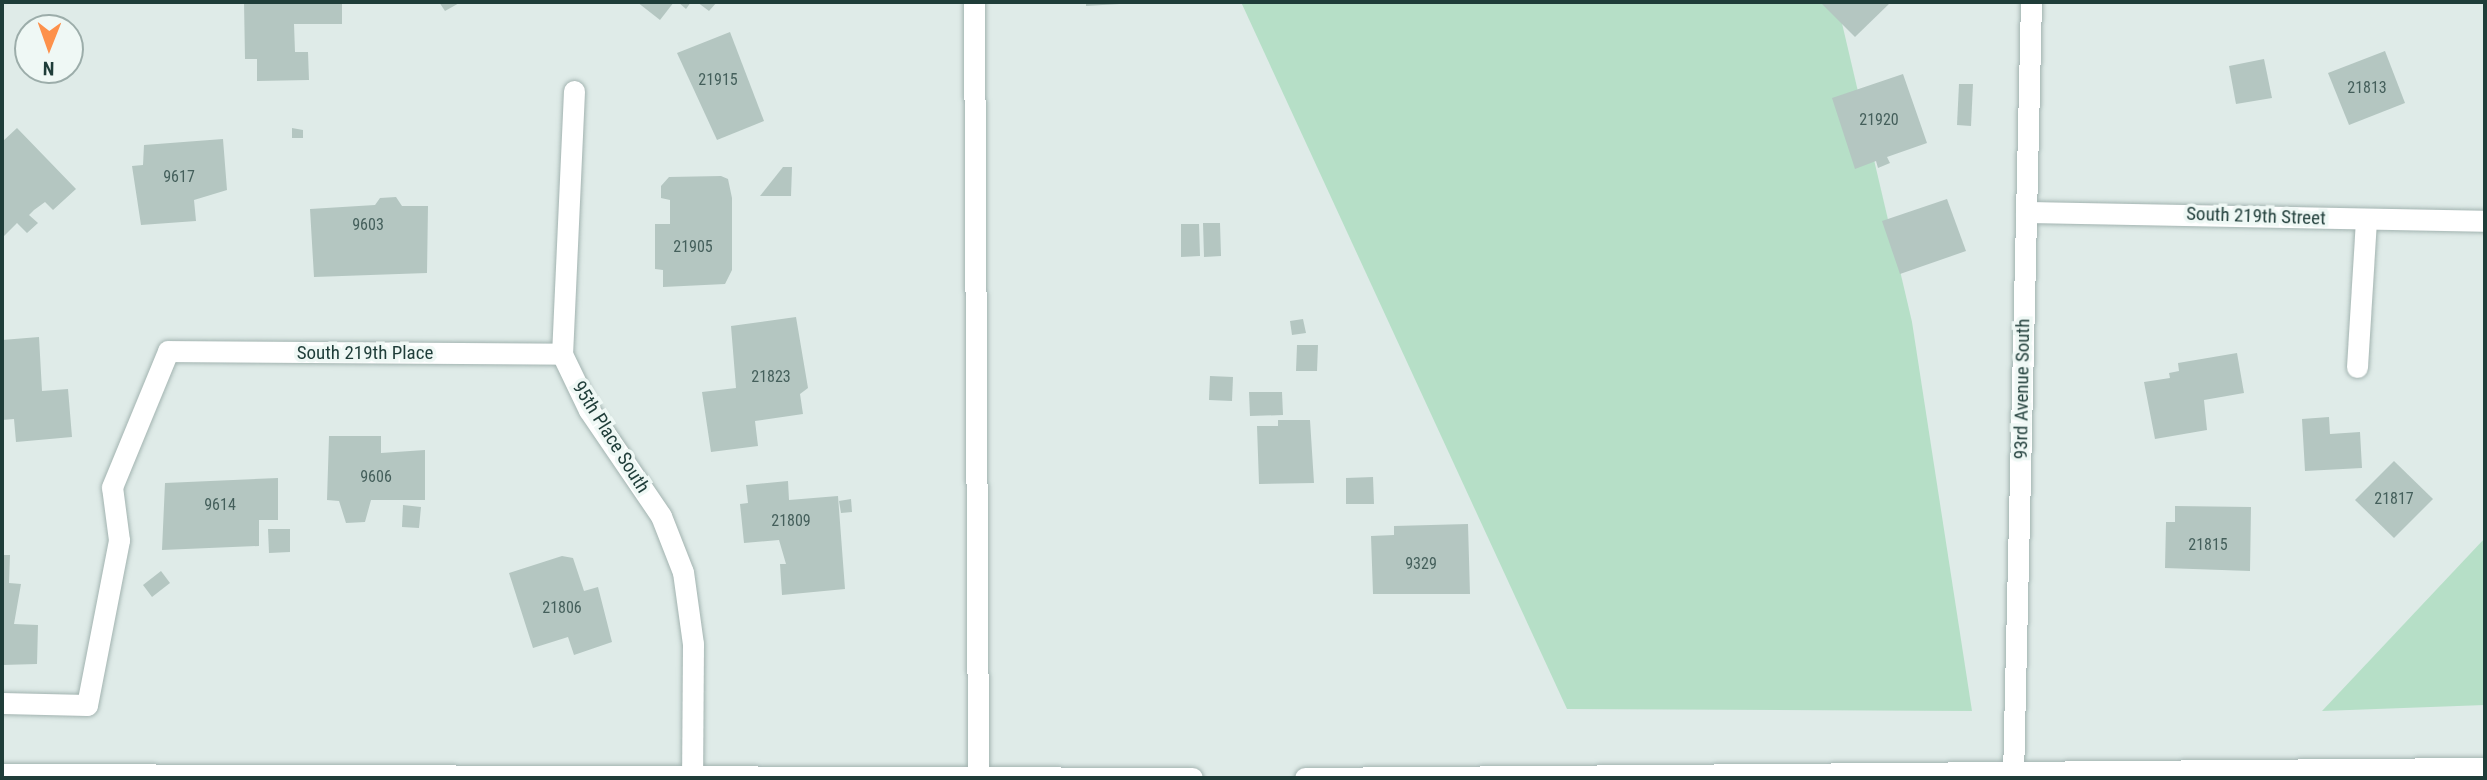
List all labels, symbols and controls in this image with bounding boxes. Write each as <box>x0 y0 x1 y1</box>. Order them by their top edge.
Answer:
north arrow <box>14 14 84 84</box>
text: N <box>43 57 55 80</box>
house number: 21915 <box>698 70 738 90</box>
house number: 21813 <box>2347 78 2387 98</box>
house number: 21920 <box>1859 110 1899 130</box>
house number: 9617 <box>163 167 195 187</box>
street label: South 219th Street <box>2186 202 2326 230</box>
house number: 9603 <box>352 215 384 235</box>
house number: 21905 <box>673 237 713 257</box>
street label: 93rd Avenue South <box>2009 319 2035 459</box>
street label: South 219th Place <box>297 342 433 364</box>
house number: 21823 <box>751 367 791 387</box>
street label: 95th Place South <box>568 377 654 497</box>
house number: 9606 <box>360 467 392 487</box>
house number: 21817 <box>2374 489 2414 509</box>
house number: 9614 <box>204 495 236 515</box>
house number: 21809 <box>771 511 811 531</box>
house number: 21815 <box>2188 535 2228 555</box>
house number: 9329 <box>1405 554 1437 574</box>
house number: 21806 <box>542 598 582 618</box>

